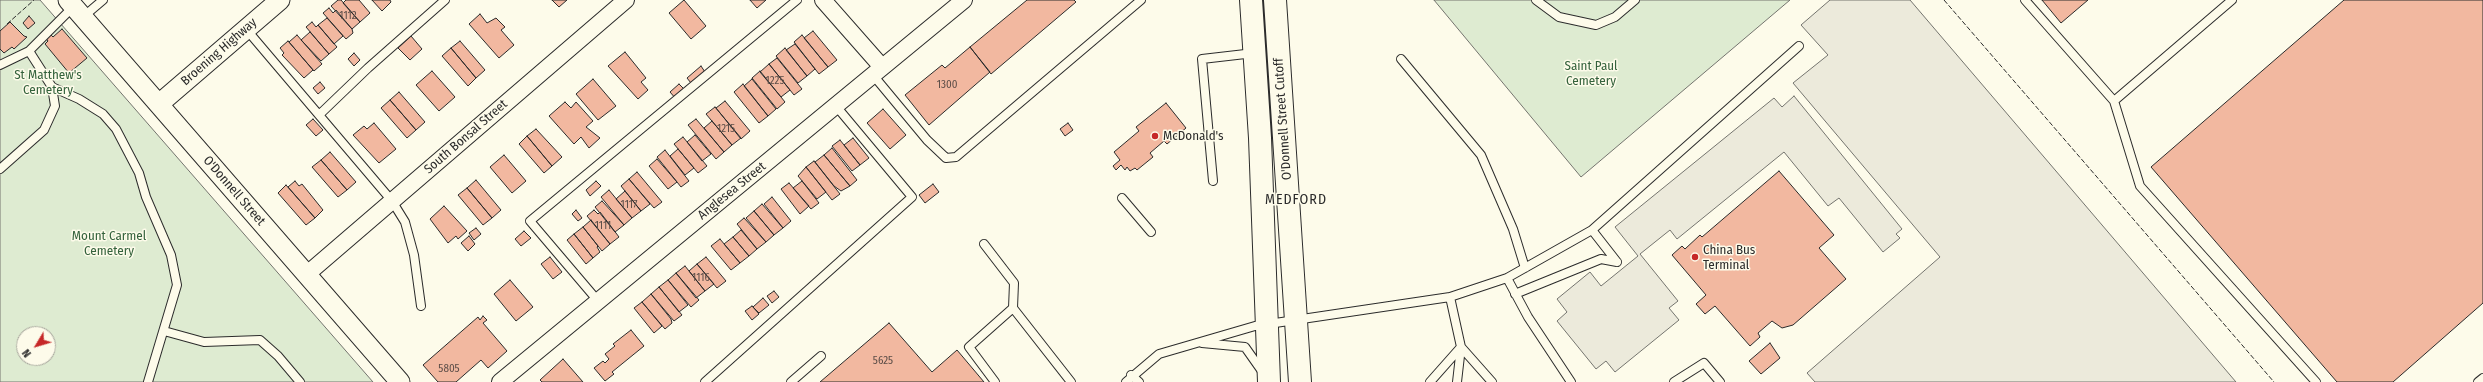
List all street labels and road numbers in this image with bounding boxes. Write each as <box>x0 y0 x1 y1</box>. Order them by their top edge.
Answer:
street label: Broening Highway <box>178 15 260 89</box>
street label: O'Donnell Street Cutoff <box>1271 57 1295 181</box>
street label: South Bonsal Street <box>421 97 511 177</box>
street label: O'Donnell Street <box>200 153 268 229</box>
street label: Anglesea Street <box>695 159 769 223</box>

